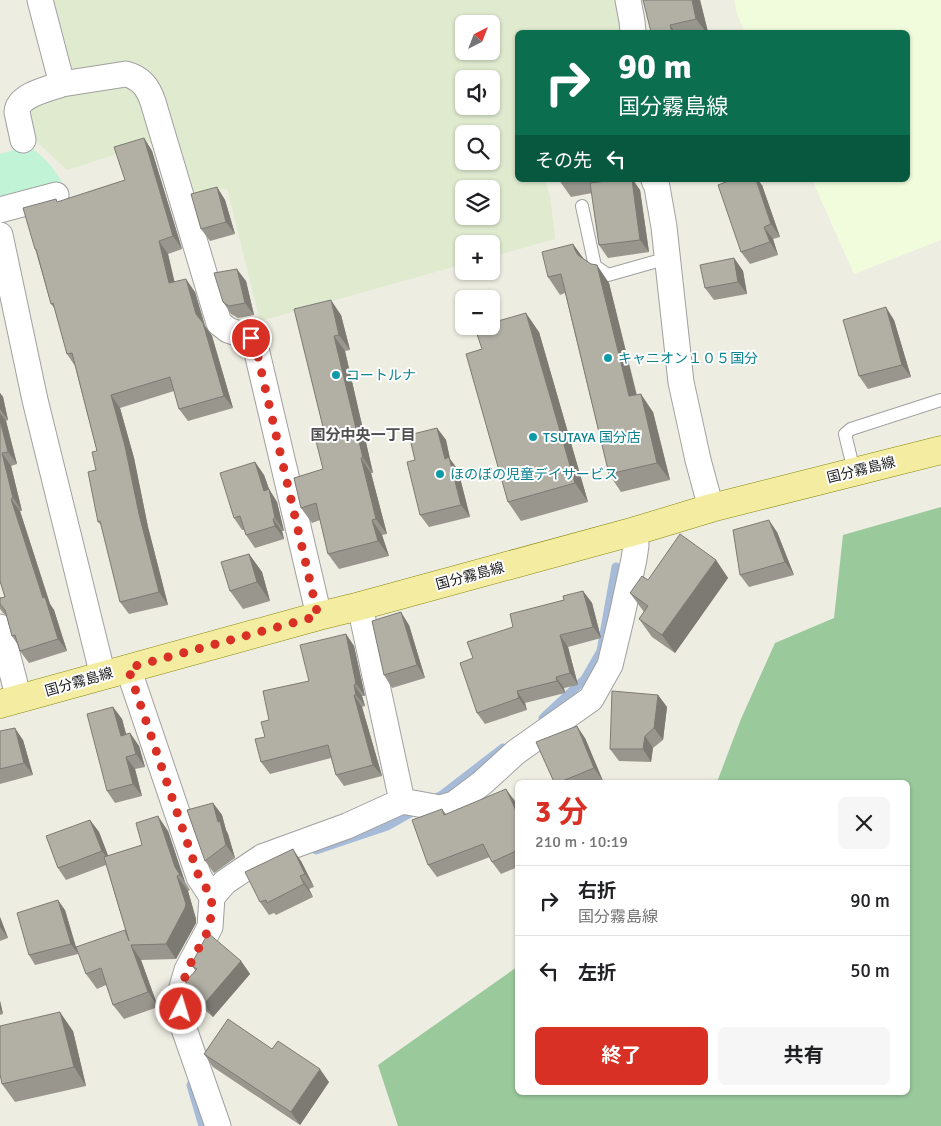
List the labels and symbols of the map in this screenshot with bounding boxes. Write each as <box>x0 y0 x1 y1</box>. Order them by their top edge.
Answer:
north arrow <box>455 15 500 60</box>
pin <box>230 317 272 359</box>
place label: キャニオン１０５国分 <box>618 350 758 367</box>
marker: キャニオン１０５国分 <box>602 352 614 364</box>
place label: コートルナ <box>346 367 416 384</box>
marker: コートルナ <box>330 369 342 381</box>
district label: 国分中央一丁目 <box>310 426 416 444</box>
place label: TSUTAYA 国分店 <box>543 429 641 446</box>
marker: TSUTAYA 国分店 <box>527 431 539 443</box>
street label: 国分霧島線 <box>825 453 897 487</box>
place label: ほのぼの児童デイサービス <box>450 466 618 483</box>
marker: ほのぼの児童デイサービス <box>434 468 446 480</box>
street label: 国分霧島線 <box>434 559 506 593</box>
street label: 国分霧島線 <box>43 664 115 700</box>
position arrow <box>154 982 206 1034</box>

